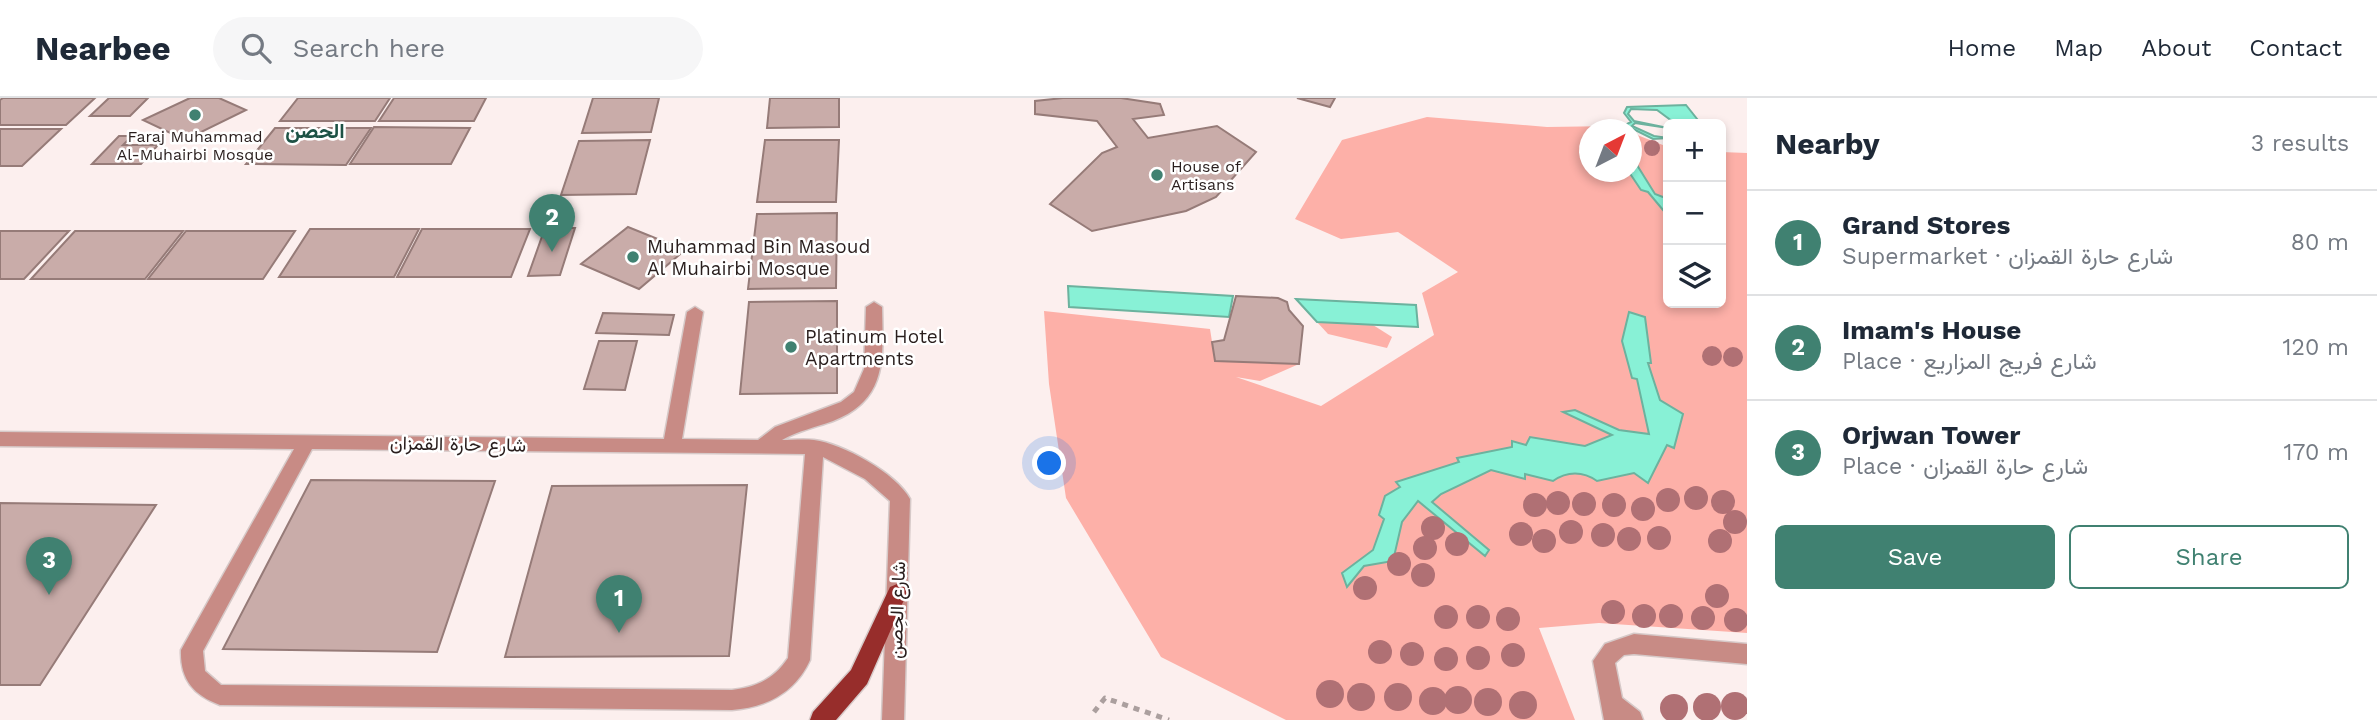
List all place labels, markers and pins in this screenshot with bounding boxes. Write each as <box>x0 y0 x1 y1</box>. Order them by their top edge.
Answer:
marker: Faraj Muhammad Al-Muhairbi Mosque <box>187 107 203 123</box>
place label: Faraj Muhammad Al-Muhairbi Mosque <box>117 127 273 164</box>
place label: House of Artisans <box>1171 157 1242 194</box>
marker: House of Artisans <box>1149 167 1165 183</box>
pin: 2 <box>529 194 575 252</box>
place label: Muhammad Bin Masoud Al Muhairbi Mosque <box>647 235 870 280</box>
marker: Muhammad Bin Masoud Al Muhairbi Mosque <box>625 249 641 265</box>
place label: Platinum Hotel Apartments <box>805 325 944 370</box>
marker: Platinum Hotel Apartments <box>783 339 799 355</box>
pin: 3 <box>26 537 72 595</box>
pin: 1 <box>596 575 642 633</box>

